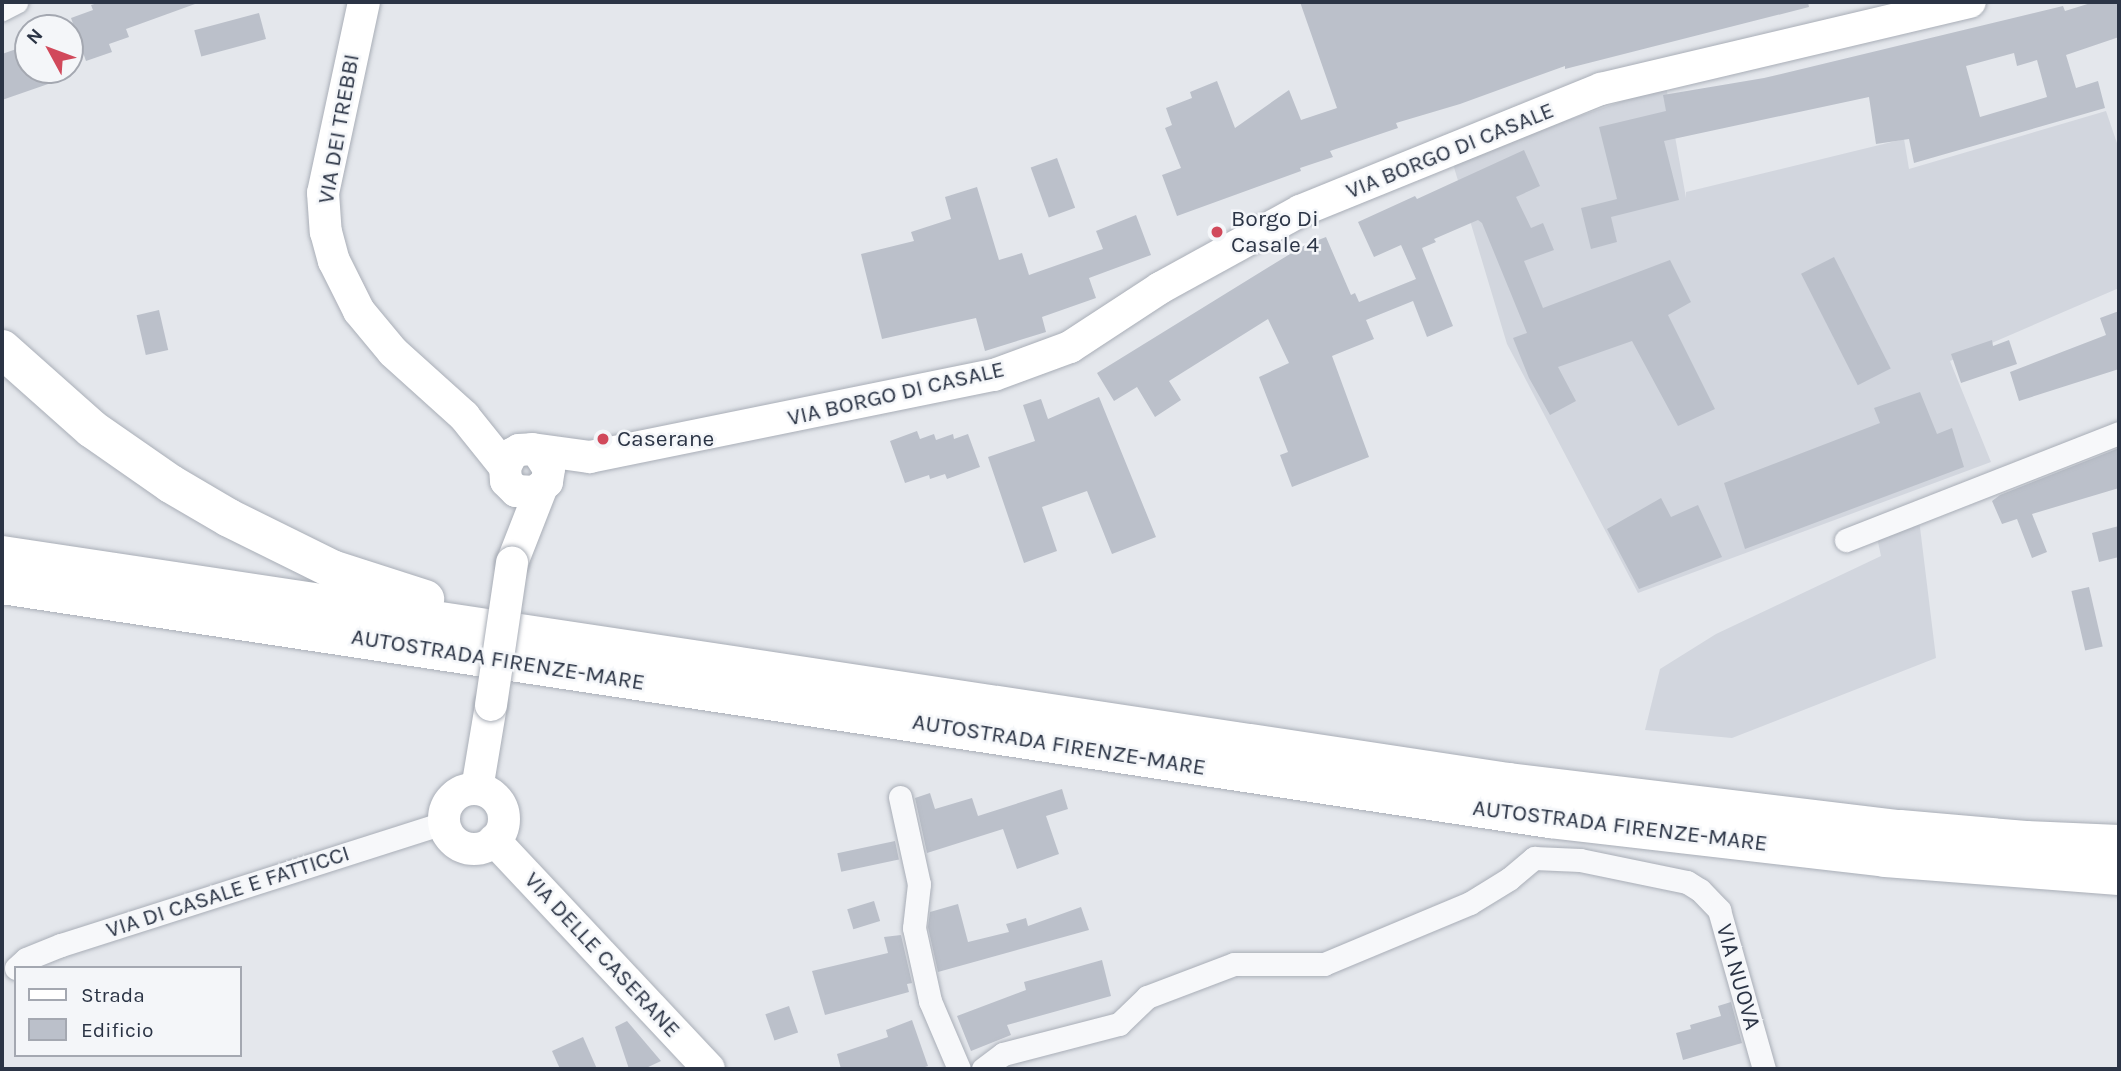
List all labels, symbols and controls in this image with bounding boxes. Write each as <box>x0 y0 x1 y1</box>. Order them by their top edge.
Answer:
north arrow <box>14 14 84 84</box>
text: N <box>22 24 47 49</box>
street label: VIA DEI TREBBI <box>312 52 366 206</box>
street label: VIA BORGO DI CASALE <box>1342 97 1558 205</box>
place label: Borgo Di Casale 4 <box>1231 205 1319 259</box>
marker: Borgo Di Casale 4 <box>1209 224 1225 240</box>
street label: VIA BORGO DI CASALE <box>785 356 1007 432</box>
place label: Caserane <box>617 425 714 453</box>
marker: Caserane <box>595 431 611 447</box>
street label: AUTOSTRADA FIRENZE-MARE <box>349 623 647 697</box>
street label: AUTOSTRADA FIRENZE-MARE <box>910 708 1208 782</box>
street label: AUTOSTRADA FIRENZE-MARE <box>1471 794 1769 858</box>
street label: VIA DI CASALE E FATTICCI <box>103 840 353 944</box>
street label: VIA DELLE CASERANE <box>518 867 686 1043</box>
street label: VIA NUOVA <box>1710 921 1766 1033</box>
legend <box>14 966 242 1057</box>
text: Strada <box>81 983 145 1007</box>
text: Edificio <box>81 1018 154 1042</box>

